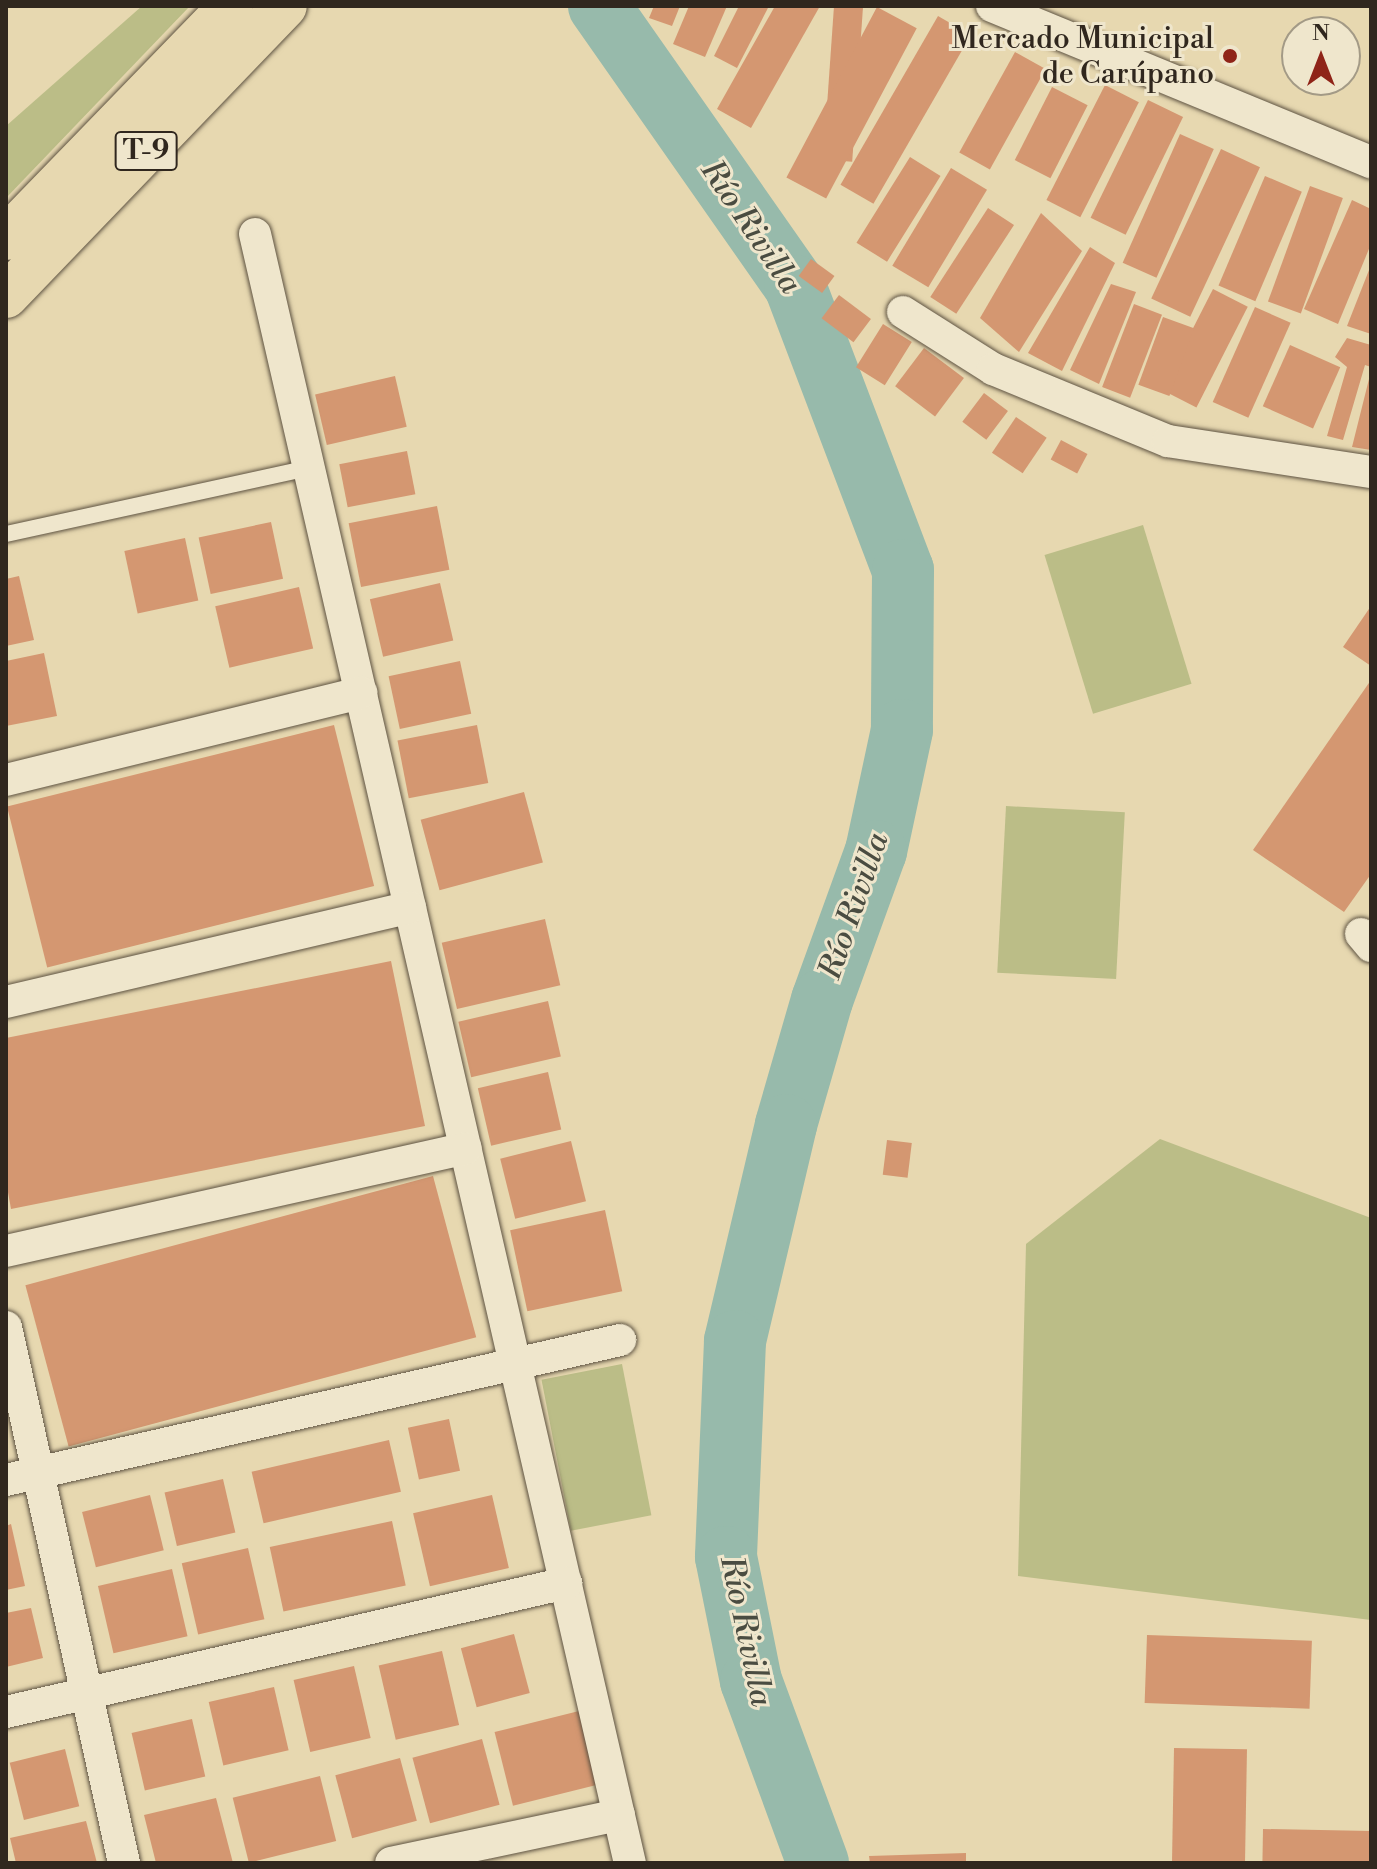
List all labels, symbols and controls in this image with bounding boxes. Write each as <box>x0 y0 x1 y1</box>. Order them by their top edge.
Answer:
north arrow <box>1281 16 1361 96</box>
text: N <box>1312 20 1330 47</box>
place label: Mercado Municipal de Carúpano <box>951 21 1214 92</box>
marker: Mercado Municipal de Carúpano <box>1221 47 1239 65</box>
road number: T-9 <box>114 127 178 175</box>
water label: Río Rivilla <box>692 153 810 301</box>
water label: Río Rivilla <box>811 828 897 984</box>
water label: Río Rivilla <box>711 1552 781 1710</box>

